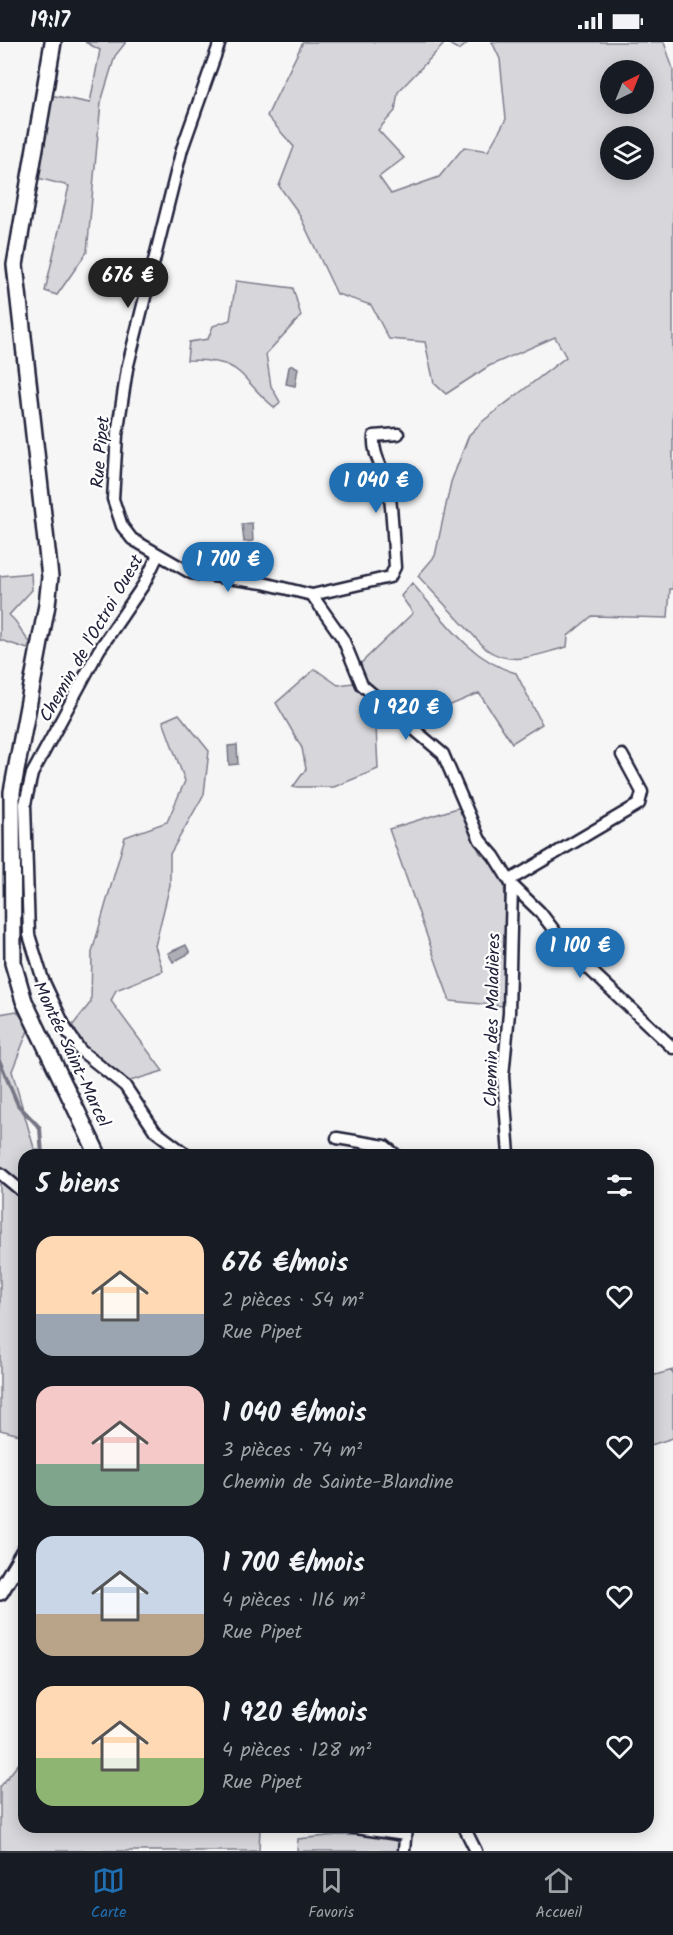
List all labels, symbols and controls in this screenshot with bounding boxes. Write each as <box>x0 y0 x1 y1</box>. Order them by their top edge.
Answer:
text: 19:17 <box>30 4 70 39</box>
north arrow <box>600 60 654 114</box>
map controls <box>600 60 654 180</box>
button: layers <box>600 126 654 180</box>
pin: 676 € <box>86 258 170 309</box>
text: 676 € <box>102 261 154 293</box>
street label: Rue Pipet <box>84 414 119 489</box>
pin: 1 040 € <box>321 463 431 514</box>
text: 1 040 € <box>343 466 409 498</box>
pin: 1 700 € <box>173 542 283 593</box>
text: 1 700 € <box>196 545 260 577</box>
street label: Chemin de l'Octroi Ouest <box>32 549 153 728</box>
pin: 1 920 € <box>351 690 461 741</box>
text: 1 920 € <box>373 693 439 725</box>
pin: 1 100 € <box>525 928 635 979</box>
text: 1 100 € <box>550 931 610 963</box>
street label: Chemin des Maladières <box>477 932 510 1107</box>
street label: Montée Saint-Marcel <box>24 977 117 1133</box>
text: 5 biens <box>36 1164 120 1206</box>
icon: filters <box>603 1169 636 1202</box>
text: 676 €/mois <box>222 1243 348 1285</box>
icon: home <box>84 1260 156 1332</box>
icon: heart <box>603 1280 636 1313</box>
text: 2 pièces · 54 m² <box>222 1285 364 1317</box>
text: Rue Pipet <box>222 1317 302 1349</box>
text: 1 040 €/mois <box>222 1393 367 1435</box>
icon: home <box>84 1410 156 1482</box>
icon: heart <box>603 1430 636 1463</box>
text: 3 pièces · 74 m² <box>222 1435 362 1467</box>
text: Chemin de Sainte-Blandine <box>222 1467 453 1499</box>
text: 1 700 €/mois <box>222 1543 365 1585</box>
icon: home <box>84 1560 156 1632</box>
icon: heart <box>603 1580 636 1613</box>
text: 4 pièces · 116 m² <box>222 1585 365 1617</box>
text: Rue Pipet <box>222 1617 302 1649</box>
text: 1 920 €/mois <box>222 1693 367 1735</box>
icon: home <box>84 1710 156 1782</box>
icon: heart <box>603 1730 636 1763</box>
text: 4 pièces · 128 m² <box>222 1735 371 1767</box>
text: Rue Pipet <box>222 1767 302 1799</box>
tab: Carte <box>91 1864 127 1925</box>
tab: Favoris <box>308 1864 354 1925</box>
tab: Accueil <box>536 1864 582 1925</box>

